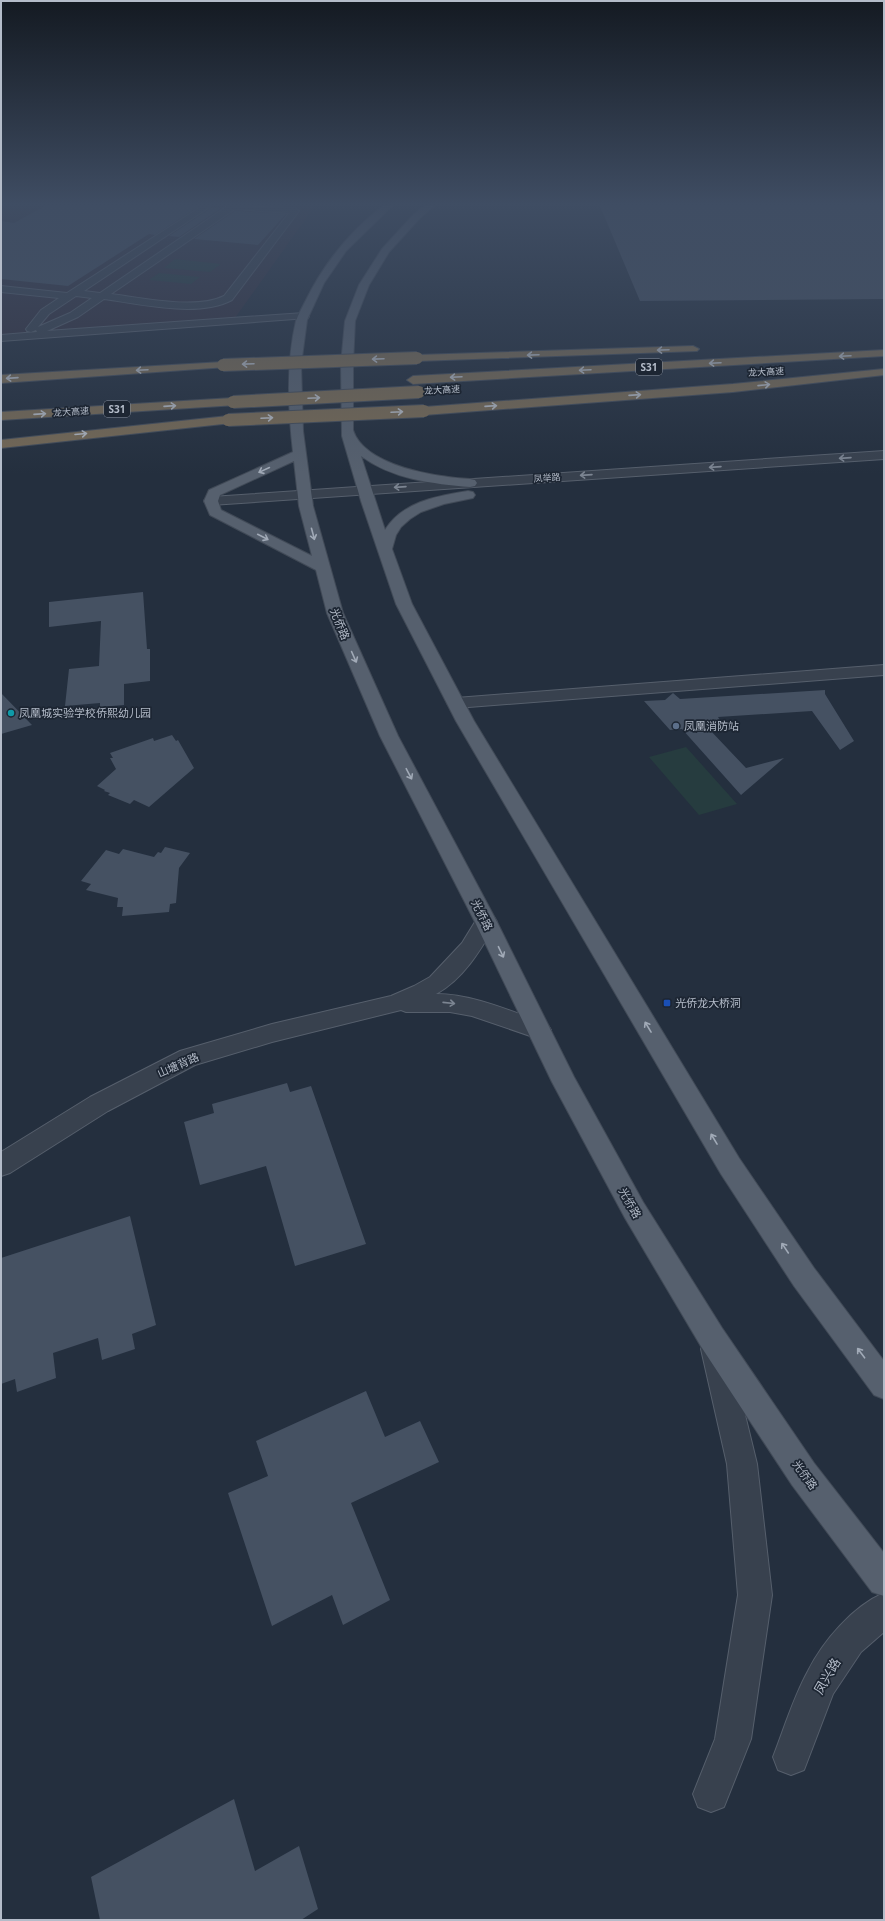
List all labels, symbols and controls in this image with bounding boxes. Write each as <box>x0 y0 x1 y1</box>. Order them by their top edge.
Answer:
one-way arrow <box>657 347 670 354</box>
one-way arrow <box>527 351 540 359</box>
one-way arrow <box>839 352 852 359</box>
one-way arrow <box>372 356 385 363</box>
road number: S31 <box>636 359 662 375</box>
one-way arrow <box>709 359 722 367</box>
one-way arrow <box>242 360 255 368</box>
street label: 龙大高速 <box>748 364 784 379</box>
one-way arrow <box>136 366 149 373</box>
one-way arrow <box>579 366 592 374</box>
one-way arrow <box>450 374 463 381</box>
one-way arrow <box>6 375 19 382</box>
one-way arrow <box>757 381 770 388</box>
street label: 龙大高速 <box>424 382 460 397</box>
one-way arrow <box>628 392 641 399</box>
one-way arrow <box>307 394 320 401</box>
road number: S31 <box>104 401 130 417</box>
one-way arrow <box>163 402 176 409</box>
one-way arrow <box>484 402 497 409</box>
street label: 龙大高速 <box>53 404 89 419</box>
one-way arrow <box>390 408 403 416</box>
one-way arrow <box>33 410 46 418</box>
one-way arrow <box>260 415 273 422</box>
one-way arrow <box>74 431 87 438</box>
one-way arrow <box>839 454 852 462</box>
one-way arrow <box>709 463 722 470</box>
one-way arrow <box>258 467 270 474</box>
street label: 凤举路 <box>533 470 561 485</box>
one-way arrow <box>580 471 593 479</box>
one-way arrow <box>394 484 407 491</box>
one-way arrow <box>310 527 317 540</box>
one-way arrow <box>257 534 269 541</box>
street label: 光侨路 <box>327 606 354 642</box>
one-way arrow <box>351 650 358 662</box>
place label: 凤凰城实验学校侨熙幼儿园 <box>19 705 151 720</box>
marker: 凤凰城实验学校侨熙幼儿园 <box>6 708 16 718</box>
place label: 凤凰消防站 <box>684 718 739 733</box>
marker: 凤凰消防站 <box>671 721 681 731</box>
one-way arrow <box>406 768 413 780</box>
street label: 光侨路 <box>468 897 497 933</box>
one-way arrow <box>498 946 505 958</box>
place label: 光侨龙大桥洞 <box>675 995 741 1010</box>
marker: 光侨龙大桥洞 <box>662 998 672 1008</box>
one-way arrow <box>442 1000 455 1007</box>
one-way arrow <box>643 1021 651 1033</box>
street label: 山塘背路 <box>155 1049 201 1080</box>
one-way arrow <box>710 1133 718 1145</box>
street label: 光侨路 <box>616 1185 645 1221</box>
one-way arrow <box>781 1243 789 1254</box>
one-way arrow <box>857 1348 865 1359</box>
street label: 光侨路 <box>790 1457 821 1492</box>
street label: 凤兴路 <box>809 1655 845 1697</box>

